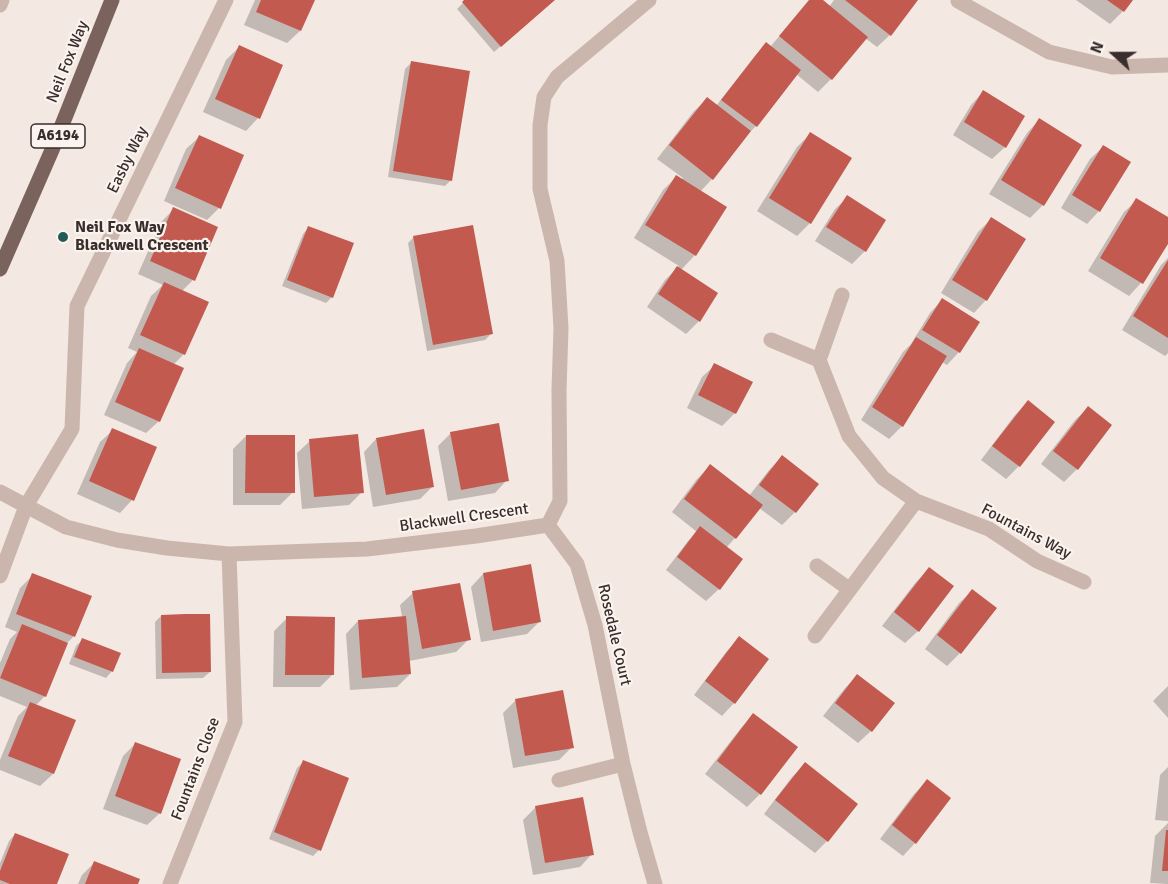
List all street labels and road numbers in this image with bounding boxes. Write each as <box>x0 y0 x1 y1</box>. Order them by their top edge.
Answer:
street label: Neil Fox Way <box>43 18 93 106</box>
street label: Easby Way <box>104 123 152 197</box>
road number: A6194 <box>31 124 85 148</box>
street label: Blackwell Crescent <box>398 499 530 537</box>
street label: Fountains Way <box>978 500 1074 564</box>
street label: Rosedale Court <box>593 582 635 688</box>
street label: Fountains Close <box>168 715 224 823</box>

